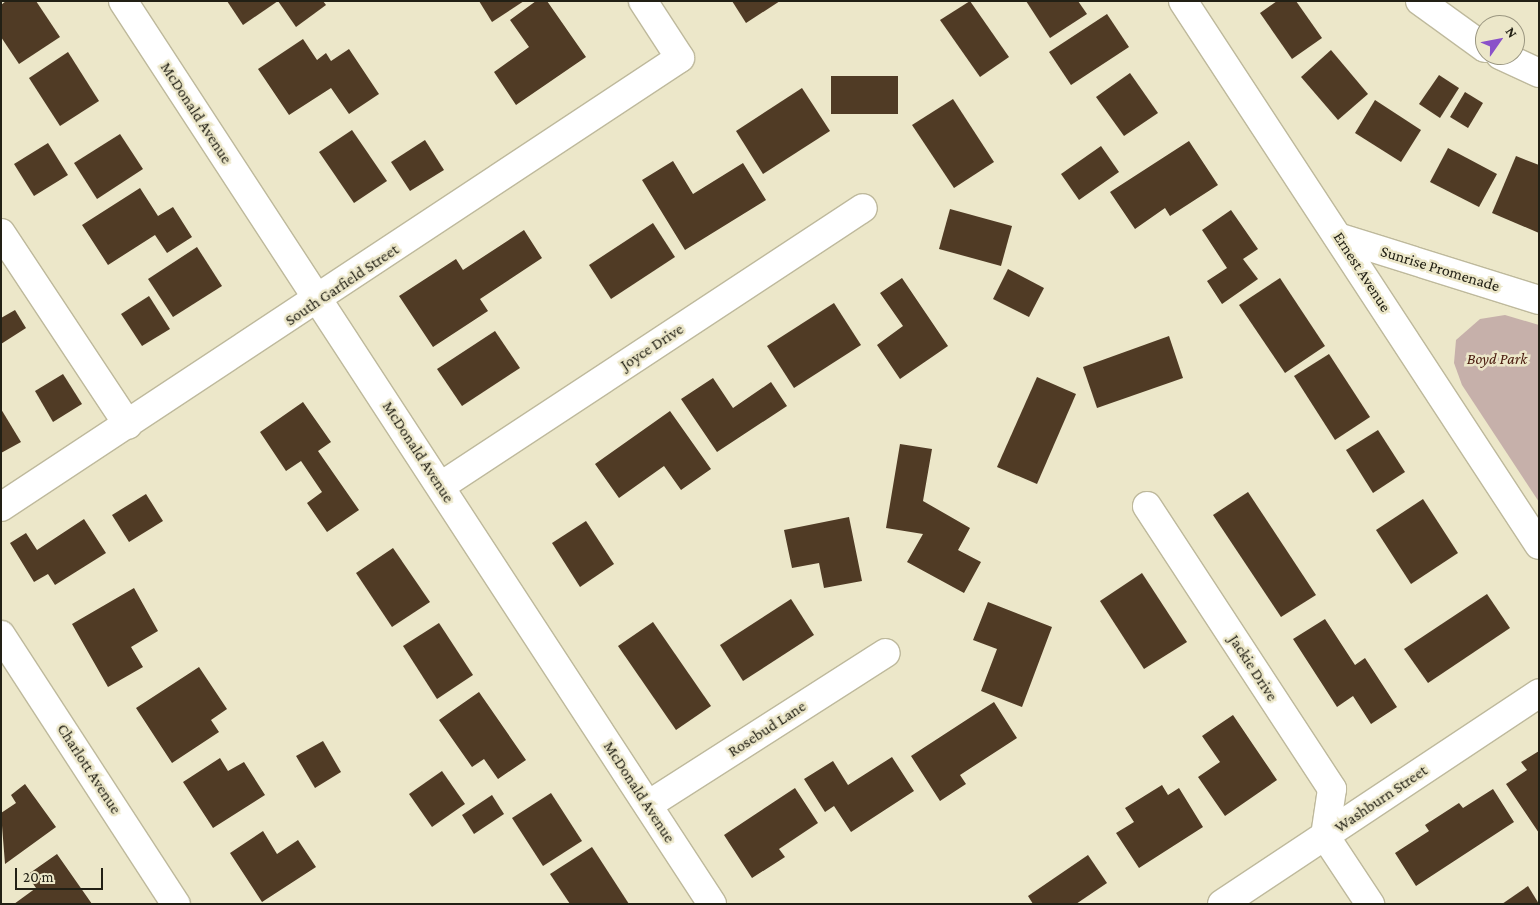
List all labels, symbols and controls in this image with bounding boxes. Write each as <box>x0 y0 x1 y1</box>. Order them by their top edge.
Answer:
north arrow <box>1475 15 1525 65</box>
text: N <box>1502 24 1521 41</box>
street label: McDonald Avenue <box>156 59 236 167</box>
street label: Ernest Avenue <box>1329 228 1395 316</box>
street label: South Garfield Street <box>282 240 402 330</box>
street label: Sunrise Promenade <box>1378 242 1502 296</box>
street label: Joyce Drive <box>617 320 687 374</box>
park label: Boyd Park <box>1467 349 1527 369</box>
street label: McDonald Avenue <box>378 398 458 506</box>
street label: Jackie Drive <box>1224 631 1282 705</box>
street label: Rosebud Lane <box>724 697 810 761</box>
street label: Charlott Avenue <box>53 720 125 818</box>
street label: McDonald Avenue <box>599 738 679 846</box>
street label: Washburn Street <box>1331 761 1431 837</box>
scale bar <box>18 858 105 890</box>
text: 20 m <box>23 869 54 885</box>

